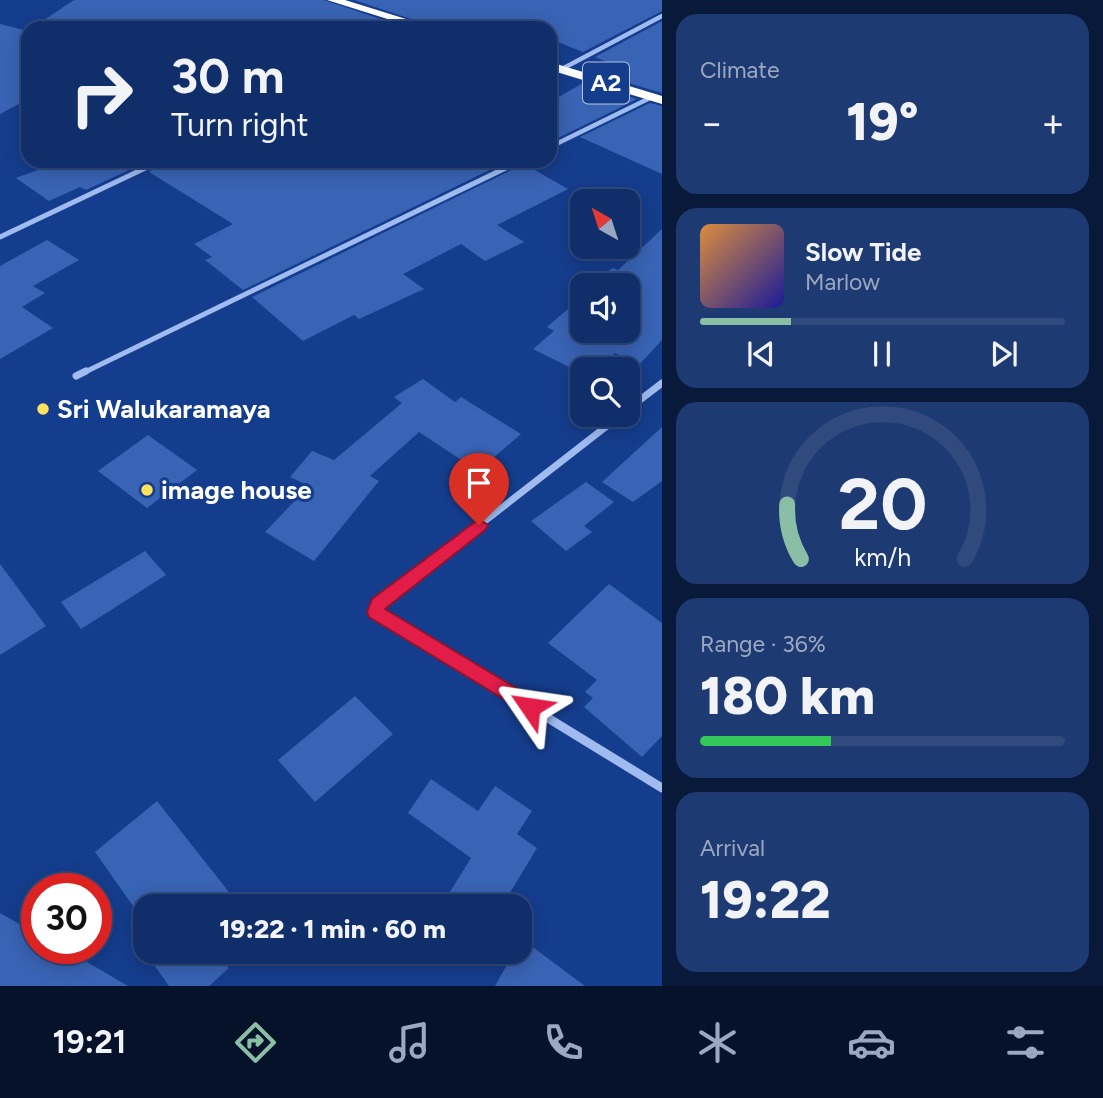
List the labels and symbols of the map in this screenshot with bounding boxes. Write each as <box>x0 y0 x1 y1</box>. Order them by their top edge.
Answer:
road number: A2 <box>583 62 629 104</box>
north arrow <box>570 189 640 259</box>
place label: Sri Walukaramaya <box>57 393 271 425</box>
marker: Sri Walukaramaya <box>35 401 51 417</box>
pin <box>449 453 509 525</box>
place label: image house <box>161 474 312 506</box>
marker: image house <box>139 482 155 498</box>
position arrow <box>493 670 567 744</box>
speed limit sign: 30 <box>21 873 112 964</box>

